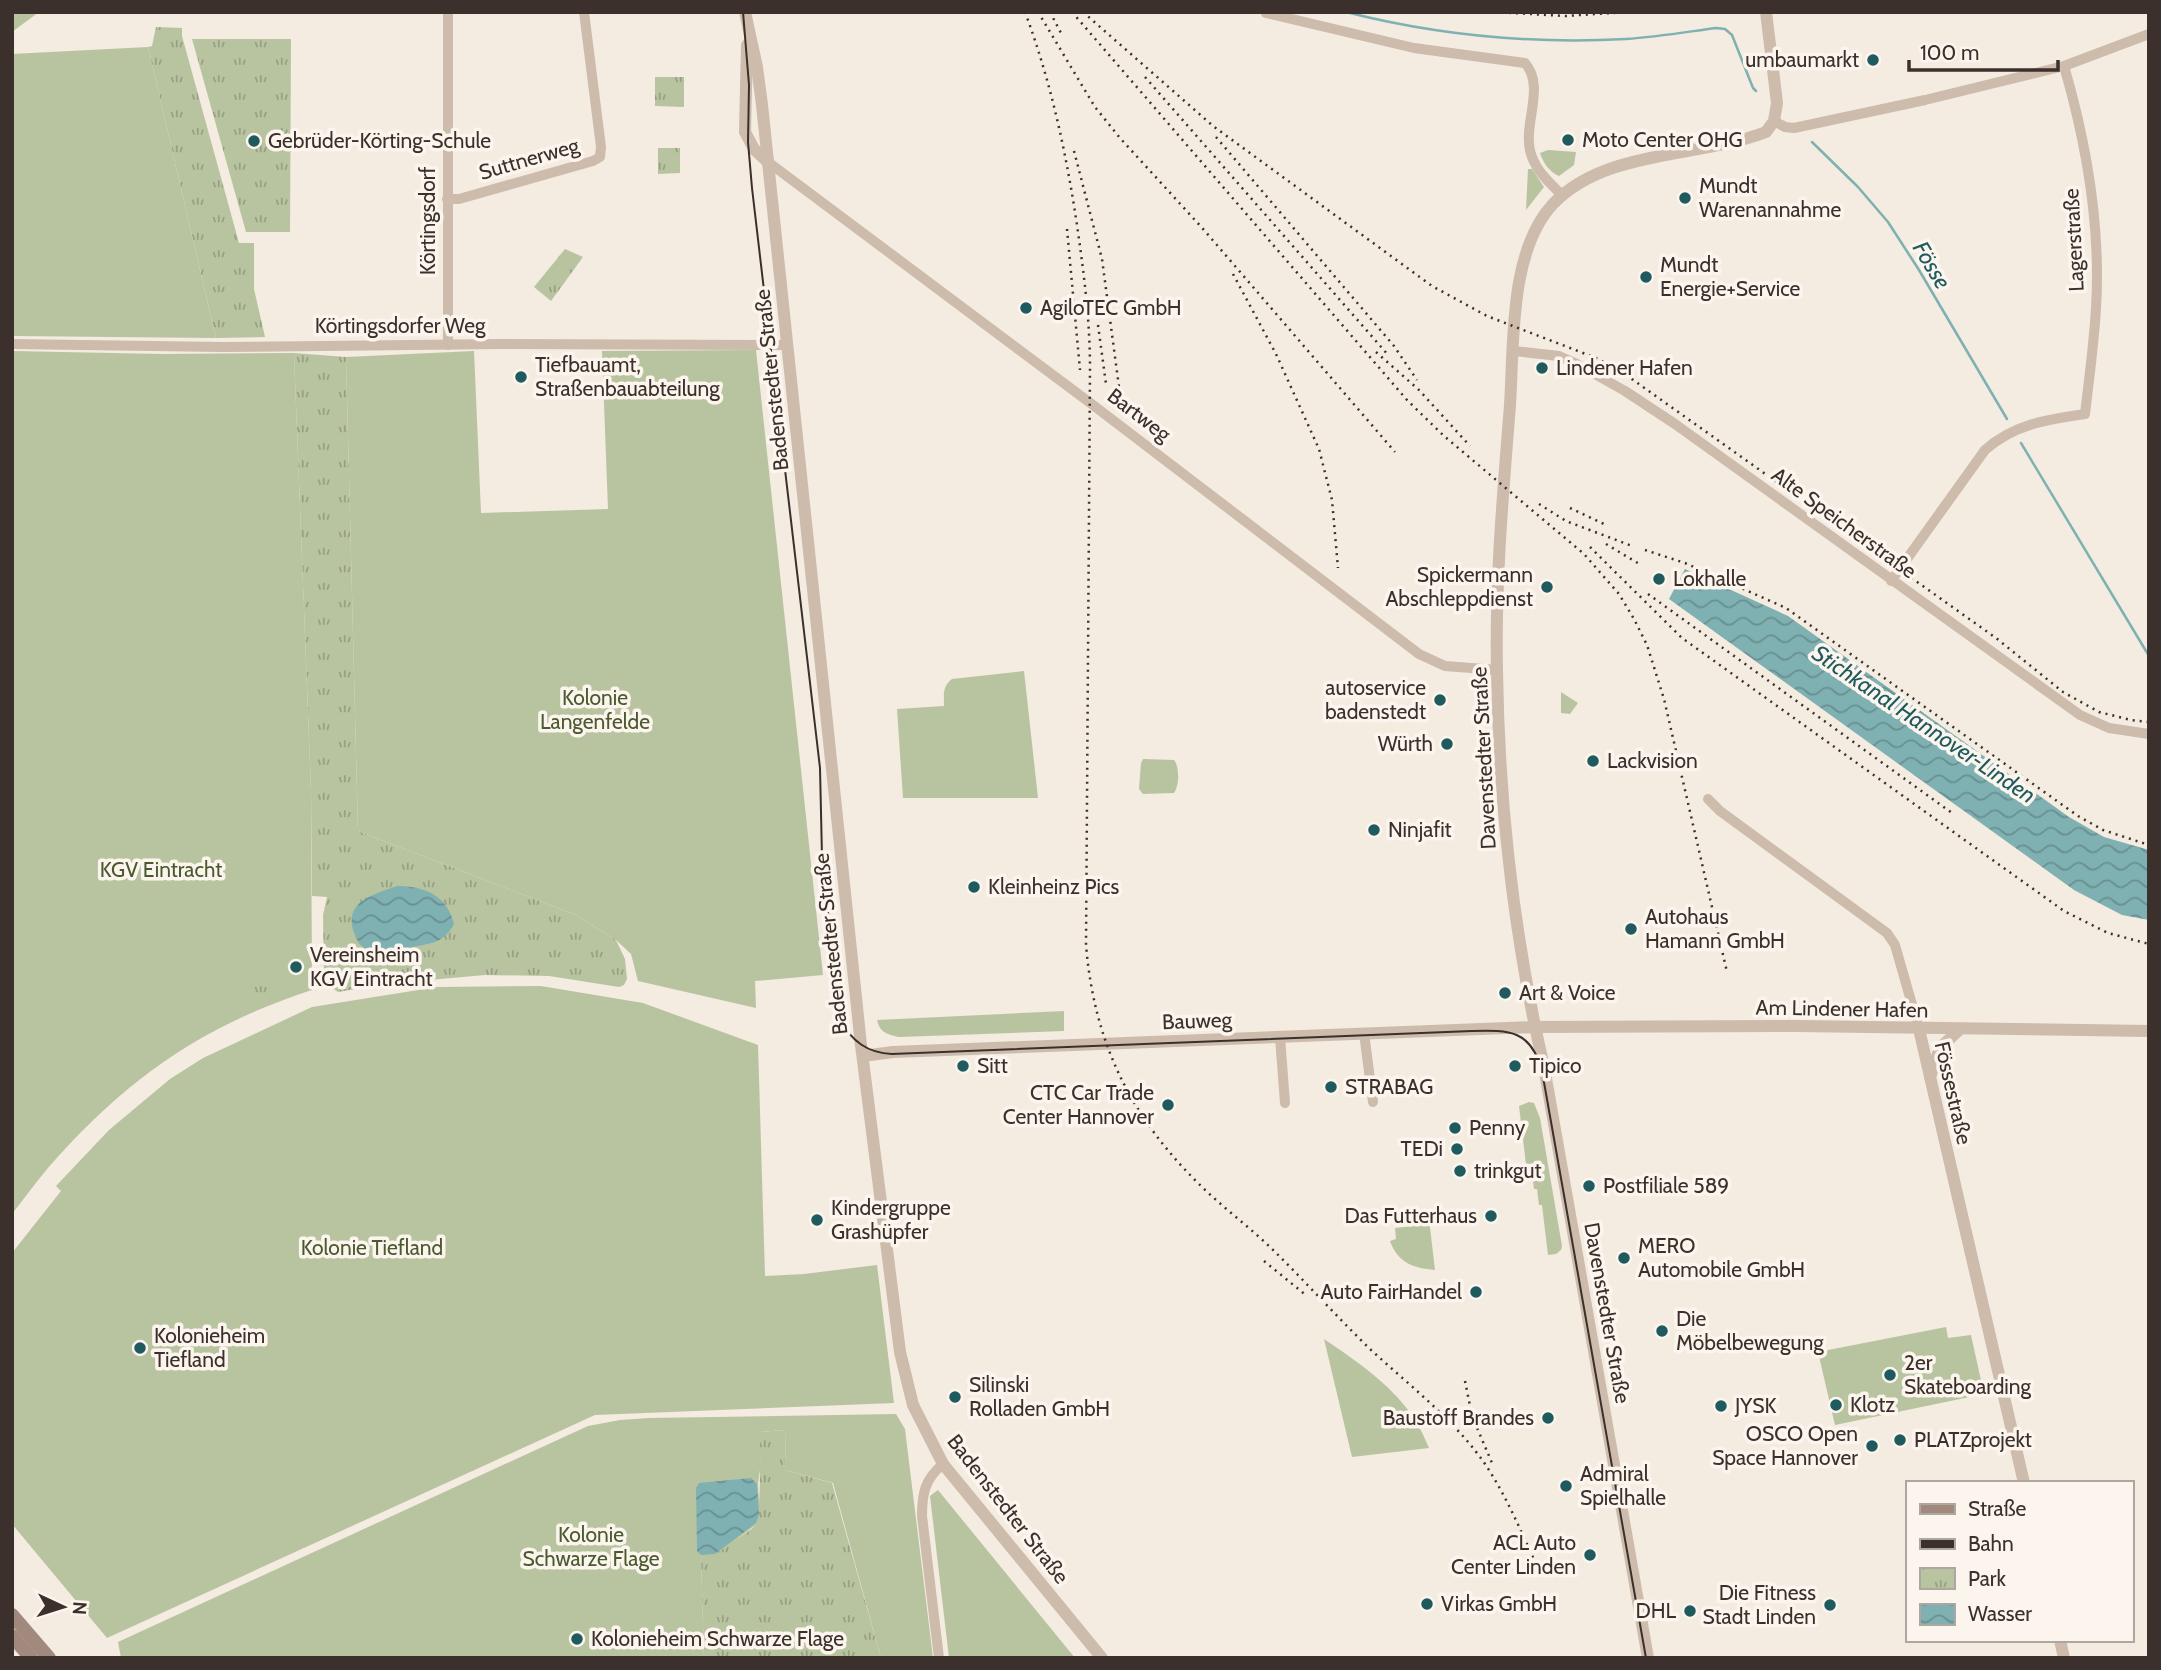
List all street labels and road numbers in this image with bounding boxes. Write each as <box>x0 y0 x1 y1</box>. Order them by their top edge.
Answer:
street label: Suttnerweg <box>476 132 582 185</box>
street label: Körtingsdorf <box>415 167 440 275</box>
street label: Lagerstraße <box>2058 187 2089 292</box>
street label: Badenstedter Straße <box>750 288 793 472</box>
street label: Körtingsdorfer Weg <box>315 313 486 338</box>
street label: Bartweg <box>1103 383 1176 447</box>
street label: Alte Speicherstraße <box>1767 462 1922 584</box>
street label: Davenstedter Straße <box>1466 666 1501 850</box>
street label: Badenstedter Straße <box>809 852 852 1036</box>
street label: Am Lindener Hafen <box>1755 994 1929 1023</box>
street label: Bauweg <box>1162 1007 1233 1034</box>
street label: Fössestraße <box>1930 1039 1978 1147</box>
street label: Davenstedter Straße <box>1579 1221 1636 1405</box>
street label: Badenstedter Straße <box>942 1429 1075 1588</box>

